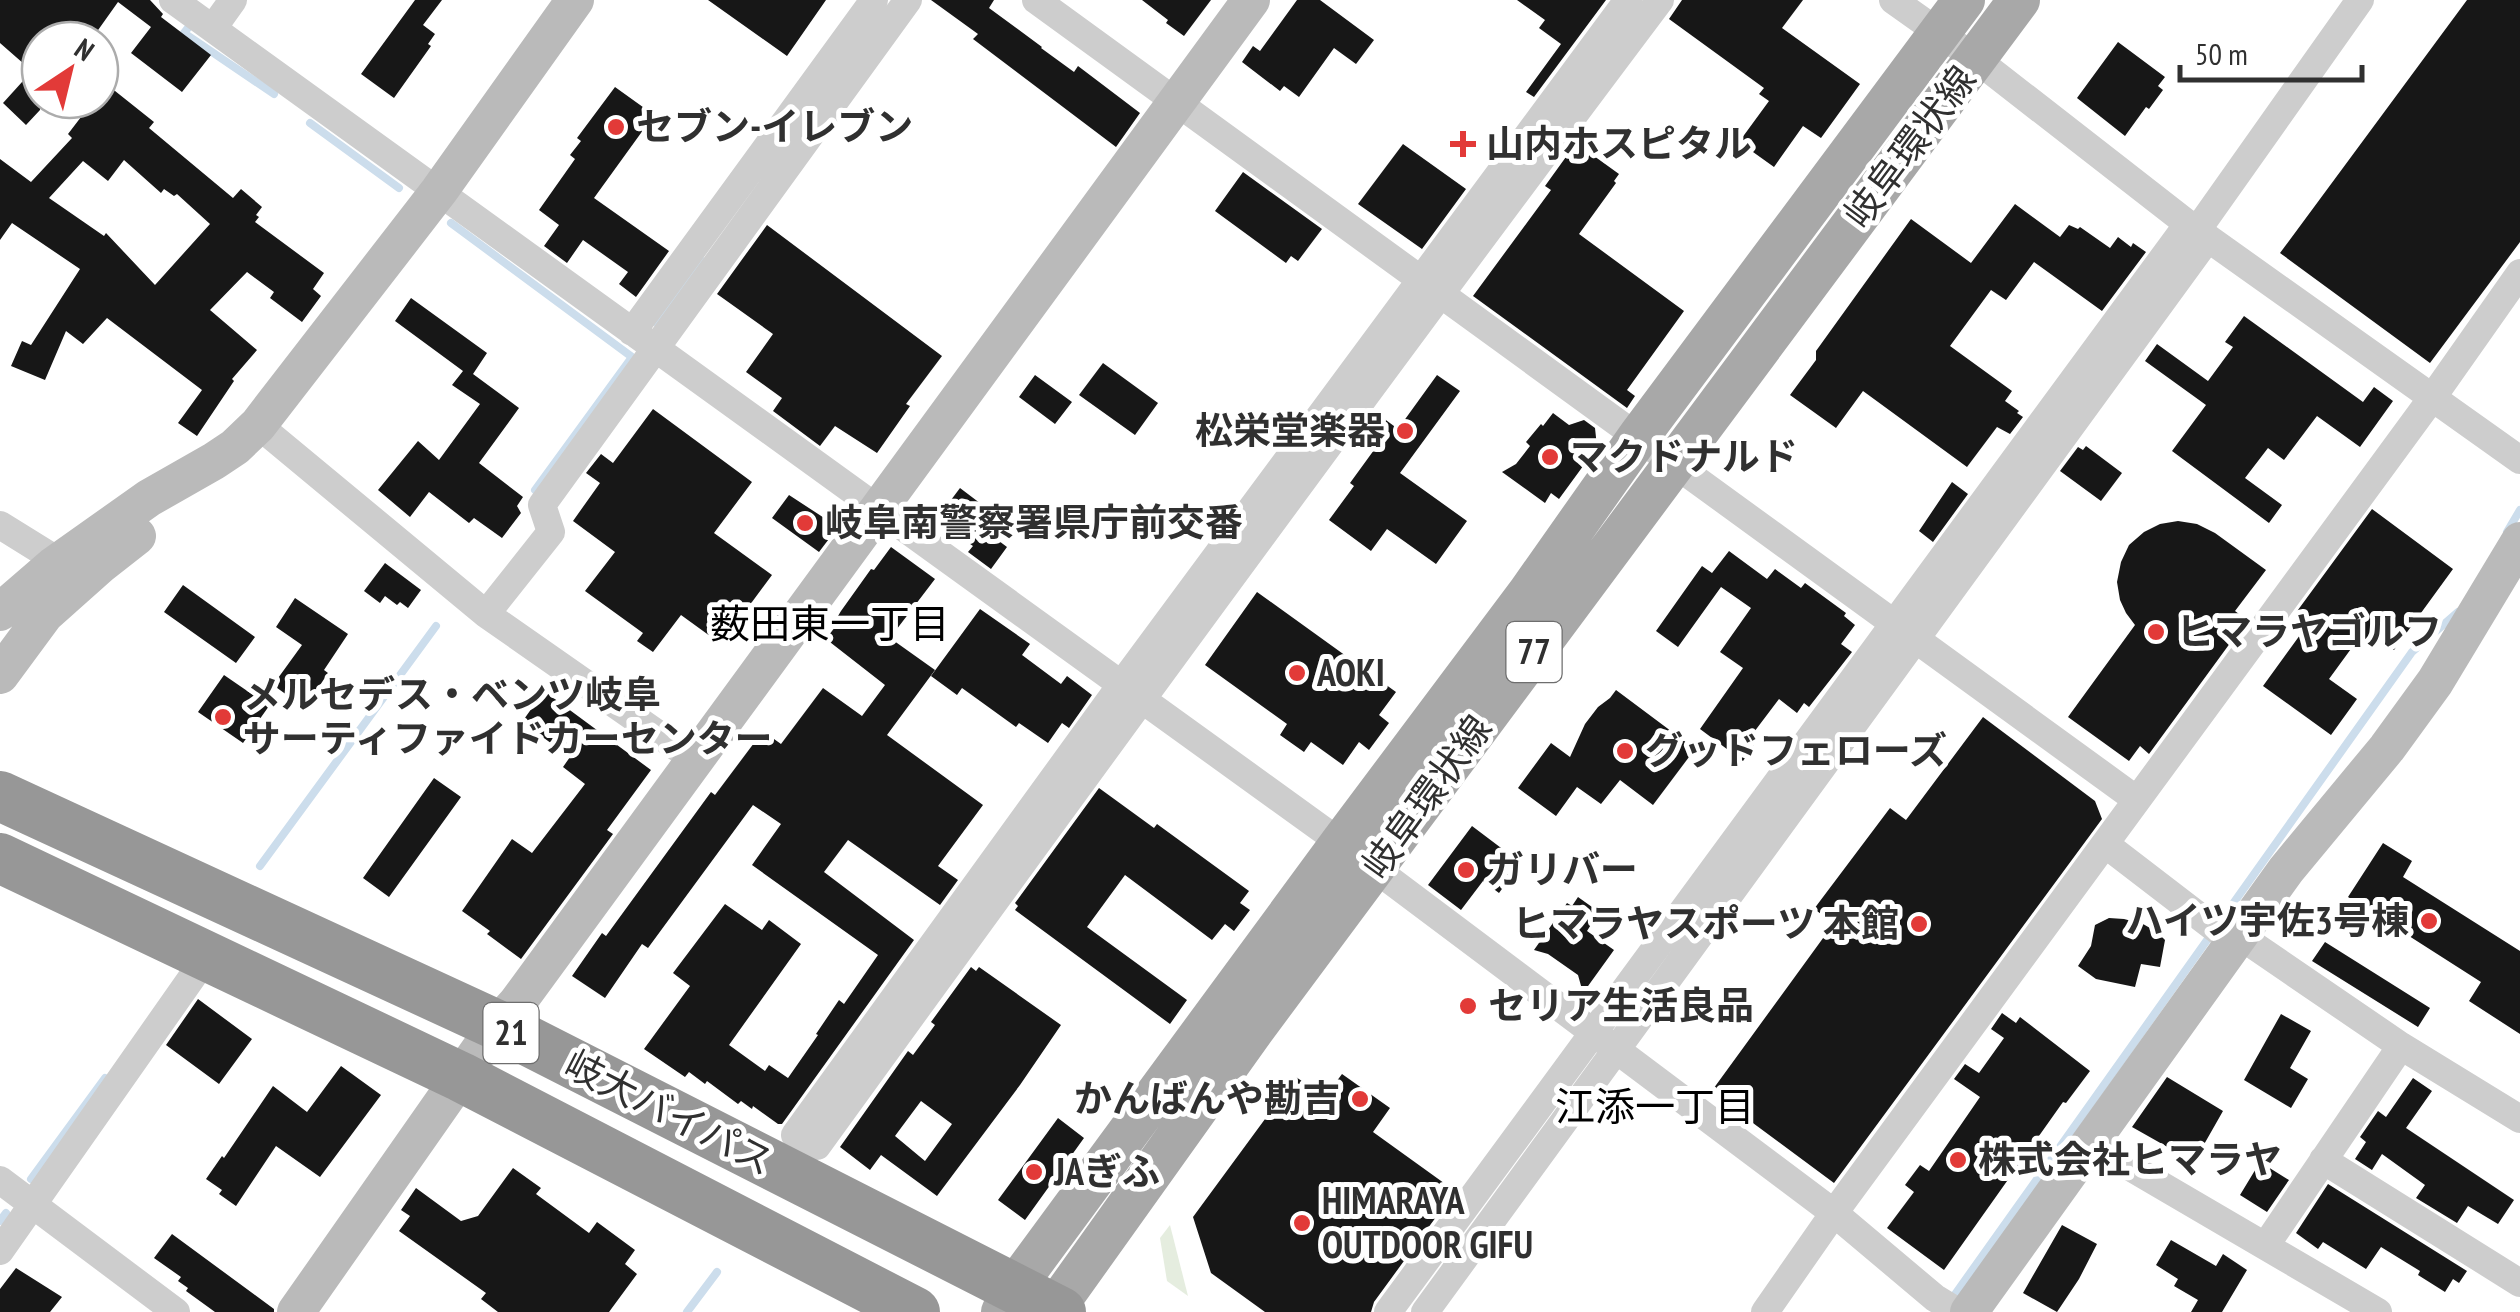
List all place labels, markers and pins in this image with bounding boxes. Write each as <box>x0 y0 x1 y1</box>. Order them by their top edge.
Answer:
place label: セブン-イレブン <box>636 101 913 150</box>
marker: セブン-イレブン <box>605 116 627 138</box>
place label: 山内ホスピタル <box>1486 118 1752 167</box>
marker: 山内ホスピタル <box>1450 131 1476 157</box>
place label: 松栄堂楽器 <box>1195 405 1385 454</box>
marker: 松栄堂楽器 <box>1394 420 1416 442</box>
place label: マクドナルド <box>1570 431 1798 480</box>
marker: マクドナルド <box>1539 446 1561 468</box>
place label: 岐阜南警察署県庁前交番 <box>825 497 1243 546</box>
marker: 岐阜南警察署県庁前交番 <box>794 512 816 534</box>
place label: ヒマラヤゴルフ <box>2176 606 2442 655</box>
marker: ヒマラヤゴルフ <box>2145 621 2167 643</box>
place label: AOKI <box>1316 647 1385 696</box>
marker: AOKI <box>1286 662 1308 684</box>
place label: メルセデス・ベンツ岐阜 サーティファイドカーセンター <box>243 669 773 762</box>
marker: メルセデス・ベンツ岐阜 サーティファイドカーセンター <box>212 706 234 728</box>
place label: グッドフェローズ <box>1645 725 1947 774</box>
marker: グッドフェローズ <box>1614 740 1636 762</box>
place label: ガリバー <box>1486 844 1638 893</box>
marker: ガリバー <box>1455 859 1477 881</box>
place label: ハイツ宇佐3号棟 <box>2126 895 2409 944</box>
place label: ヒマラヤスポーツ 本館 <box>1512 898 1899 947</box>
marker: ハイツ宇佐3号棟 <box>2418 910 2440 932</box>
marker: ヒマラヤスポーツ 本館 <box>1908 913 1930 935</box>
place label: セリア生活良品 <box>1488 980 1754 1029</box>
marker: セリア生活良品 <box>1457 995 1479 1017</box>
place label: かんばんや勘吉 <box>1074 1073 1340 1122</box>
marker: かんばんや勘吉 <box>1349 1088 1371 1110</box>
place label: 株式会社ヒマラヤ <box>1978 1134 2282 1183</box>
place label: JAぎふ <box>1053 1146 1160 1195</box>
marker: 株式会社ヒマラヤ <box>1947 1149 1969 1171</box>
marker: JAぎふ <box>1023 1161 1045 1183</box>
place label: HIMARAYA OUTDOOR GIFU <box>1322 1175 1533 1268</box>
marker: HIMARAYA OUTDOOR GIFU <box>1291 1212 1313 1234</box>

